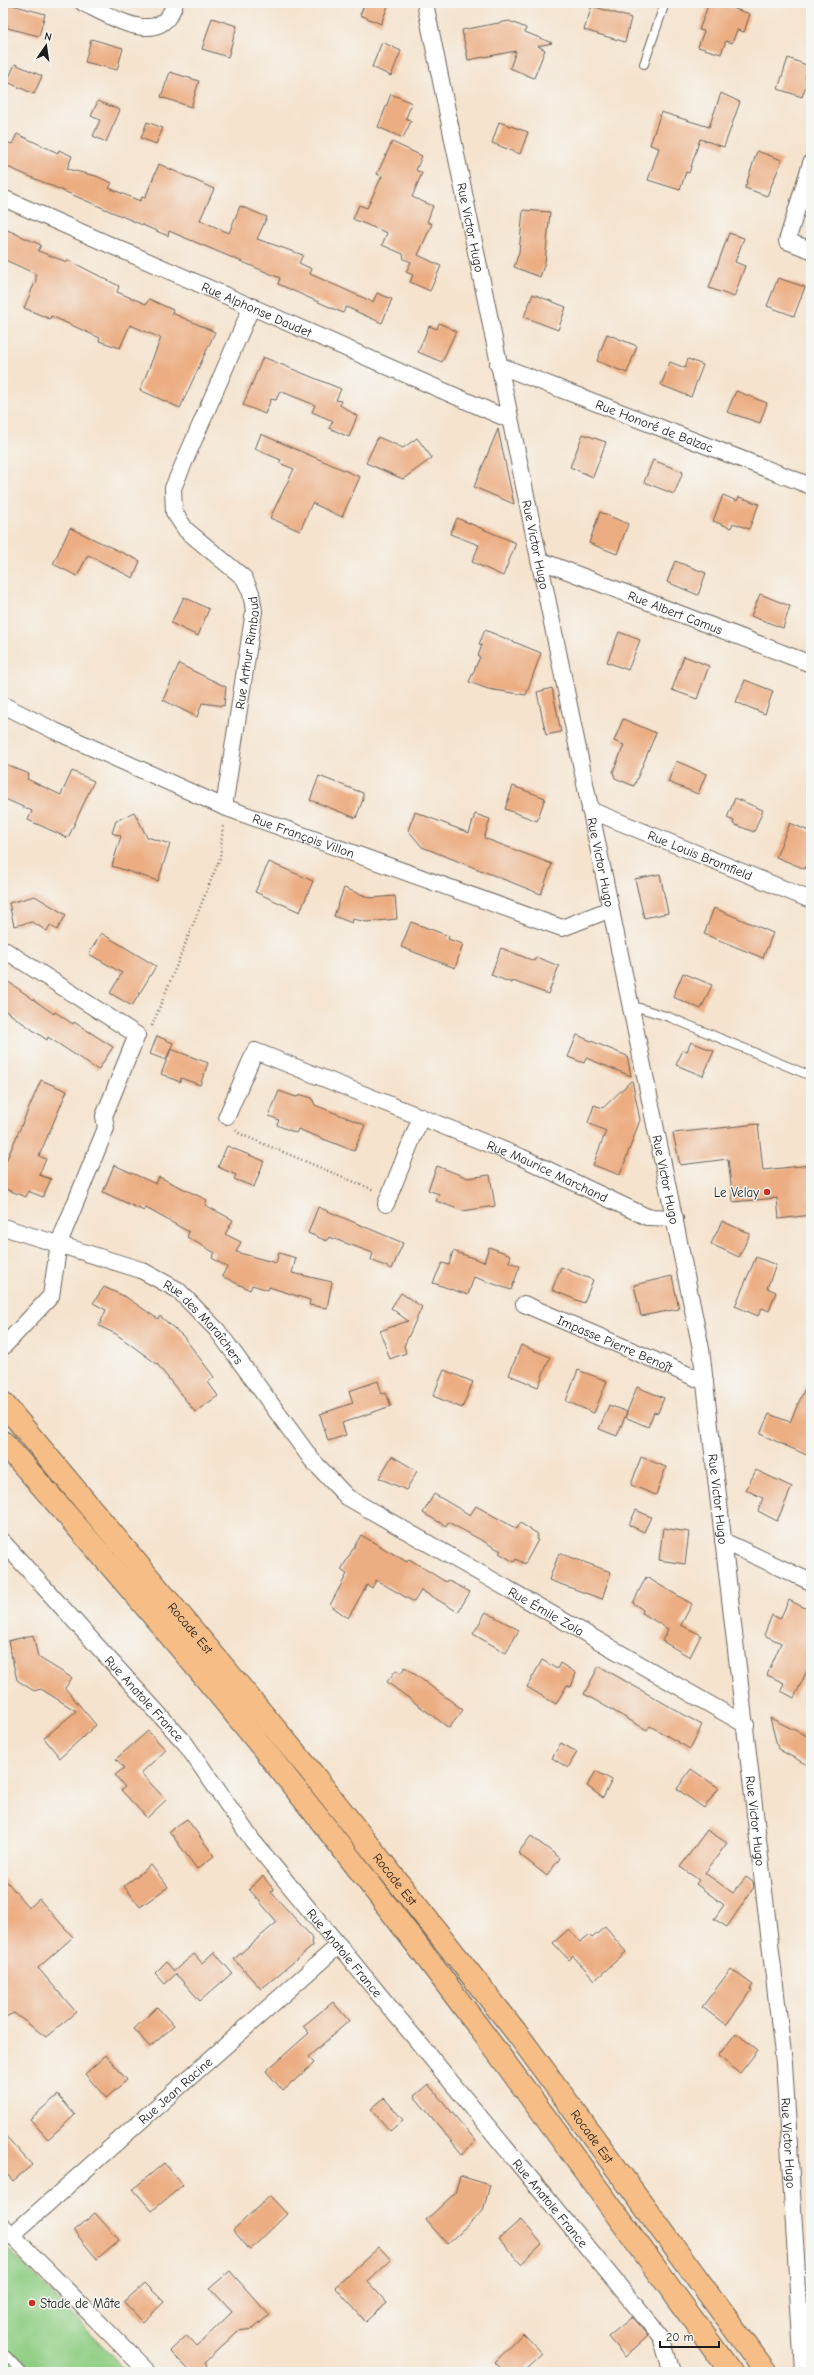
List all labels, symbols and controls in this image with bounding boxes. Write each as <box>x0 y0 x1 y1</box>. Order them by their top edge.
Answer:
north arrow <box>26 26 66 66</box>
text: N <box>43 30 53 44</box>
street label: Rue Victor Hugo <box>454 181 487 274</box>
street label: Rue Alphonse Daudet <box>199 279 315 341</box>
street label: Rue Honoré de Balzac <box>594 397 716 456</box>
street label: Rue Victor Hugo <box>519 499 552 591</box>
street label: Rue Albert Camus <box>626 588 725 637</box>
street label: Rue Arthur Rimbaud <box>232 595 262 710</box>
street label: Rue François Villon <box>250 811 356 861</box>
street label: Rue Victor Hugo <box>584 816 617 908</box>
street label: Rue Louis Bromfield <box>646 827 754 883</box>
street label: Rue Victor Hugo <box>649 1134 682 1226</box>
street label: Rue Maurice Marchand <box>485 1137 610 1205</box>
place label: Le Velay <box>714 1185 759 1200</box>
marker: Le Velay <box>762 1187 772 1197</box>
street label: Rue des Maraîchers <box>161 1277 246 1367</box>
street label: Impasse Pierre Benoît <box>555 1312 676 1376</box>
street label: Rue Victor Hugo <box>705 1453 731 1545</box>
street label: Rue Émile Zola <box>506 1584 587 1639</box>
street label: Rocade Est <box>165 1599 217 1658</box>
street label: Rue Anatole France <box>102 1653 187 1745</box>
street label: Rue Victor Hugo <box>743 1775 768 1867</box>
street label: Rocade Est <box>370 1850 421 1909</box>
street label: Rue Anatole France <box>304 1906 385 2001</box>
street label: Rue Jean Racine <box>136 2054 216 2127</box>
street label: Rue Victor Hugo <box>778 2097 799 2189</box>
street label: Rocade Est <box>568 2107 617 2167</box>
street label: Rue Anatole France <box>510 2156 591 2251</box>
place label: Stade de Mâte <box>40 2296 121 2311</box>
marker: Stade de Mâte <box>27 2298 37 2308</box>
scale bar <box>660 2323 719 2349</box>
text: 20 m <box>666 2330 694 2344</box>

